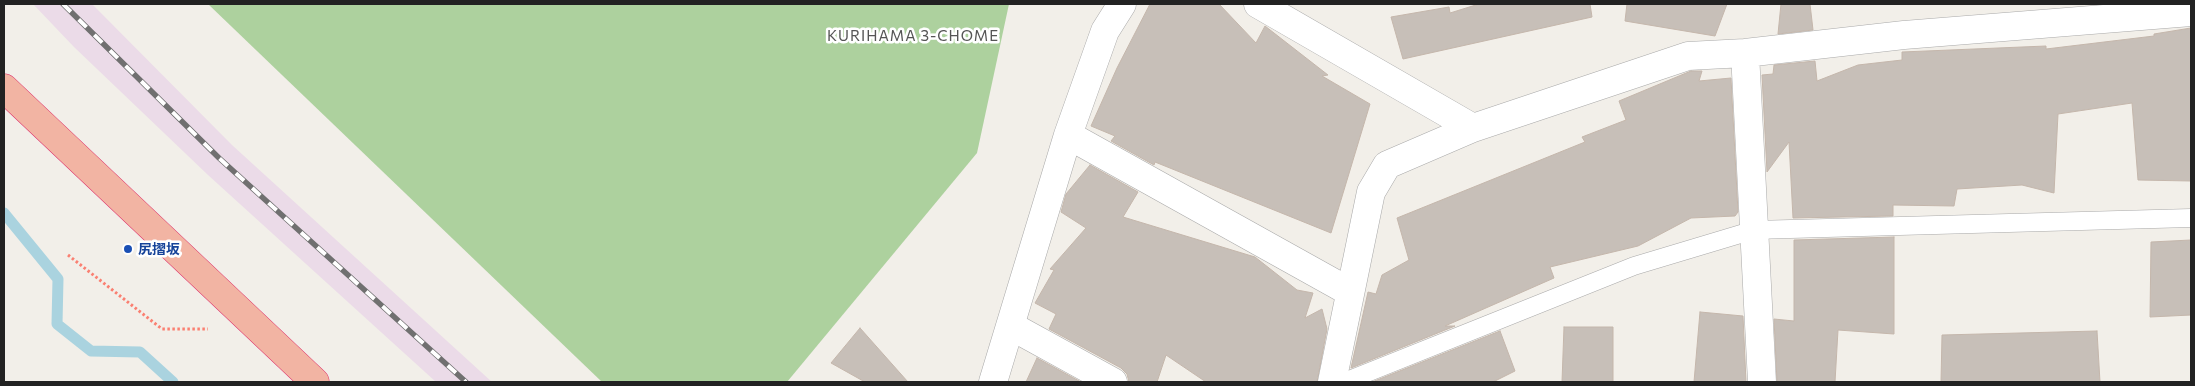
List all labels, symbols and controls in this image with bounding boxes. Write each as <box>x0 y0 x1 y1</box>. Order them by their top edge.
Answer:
district label: KURIHAMA 3-CHOME <box>825 27 1001 45</box>
place label: 尻摺坂 <box>138 241 180 257</box>
marker: 尻摺坂 <box>122 243 134 255</box>

